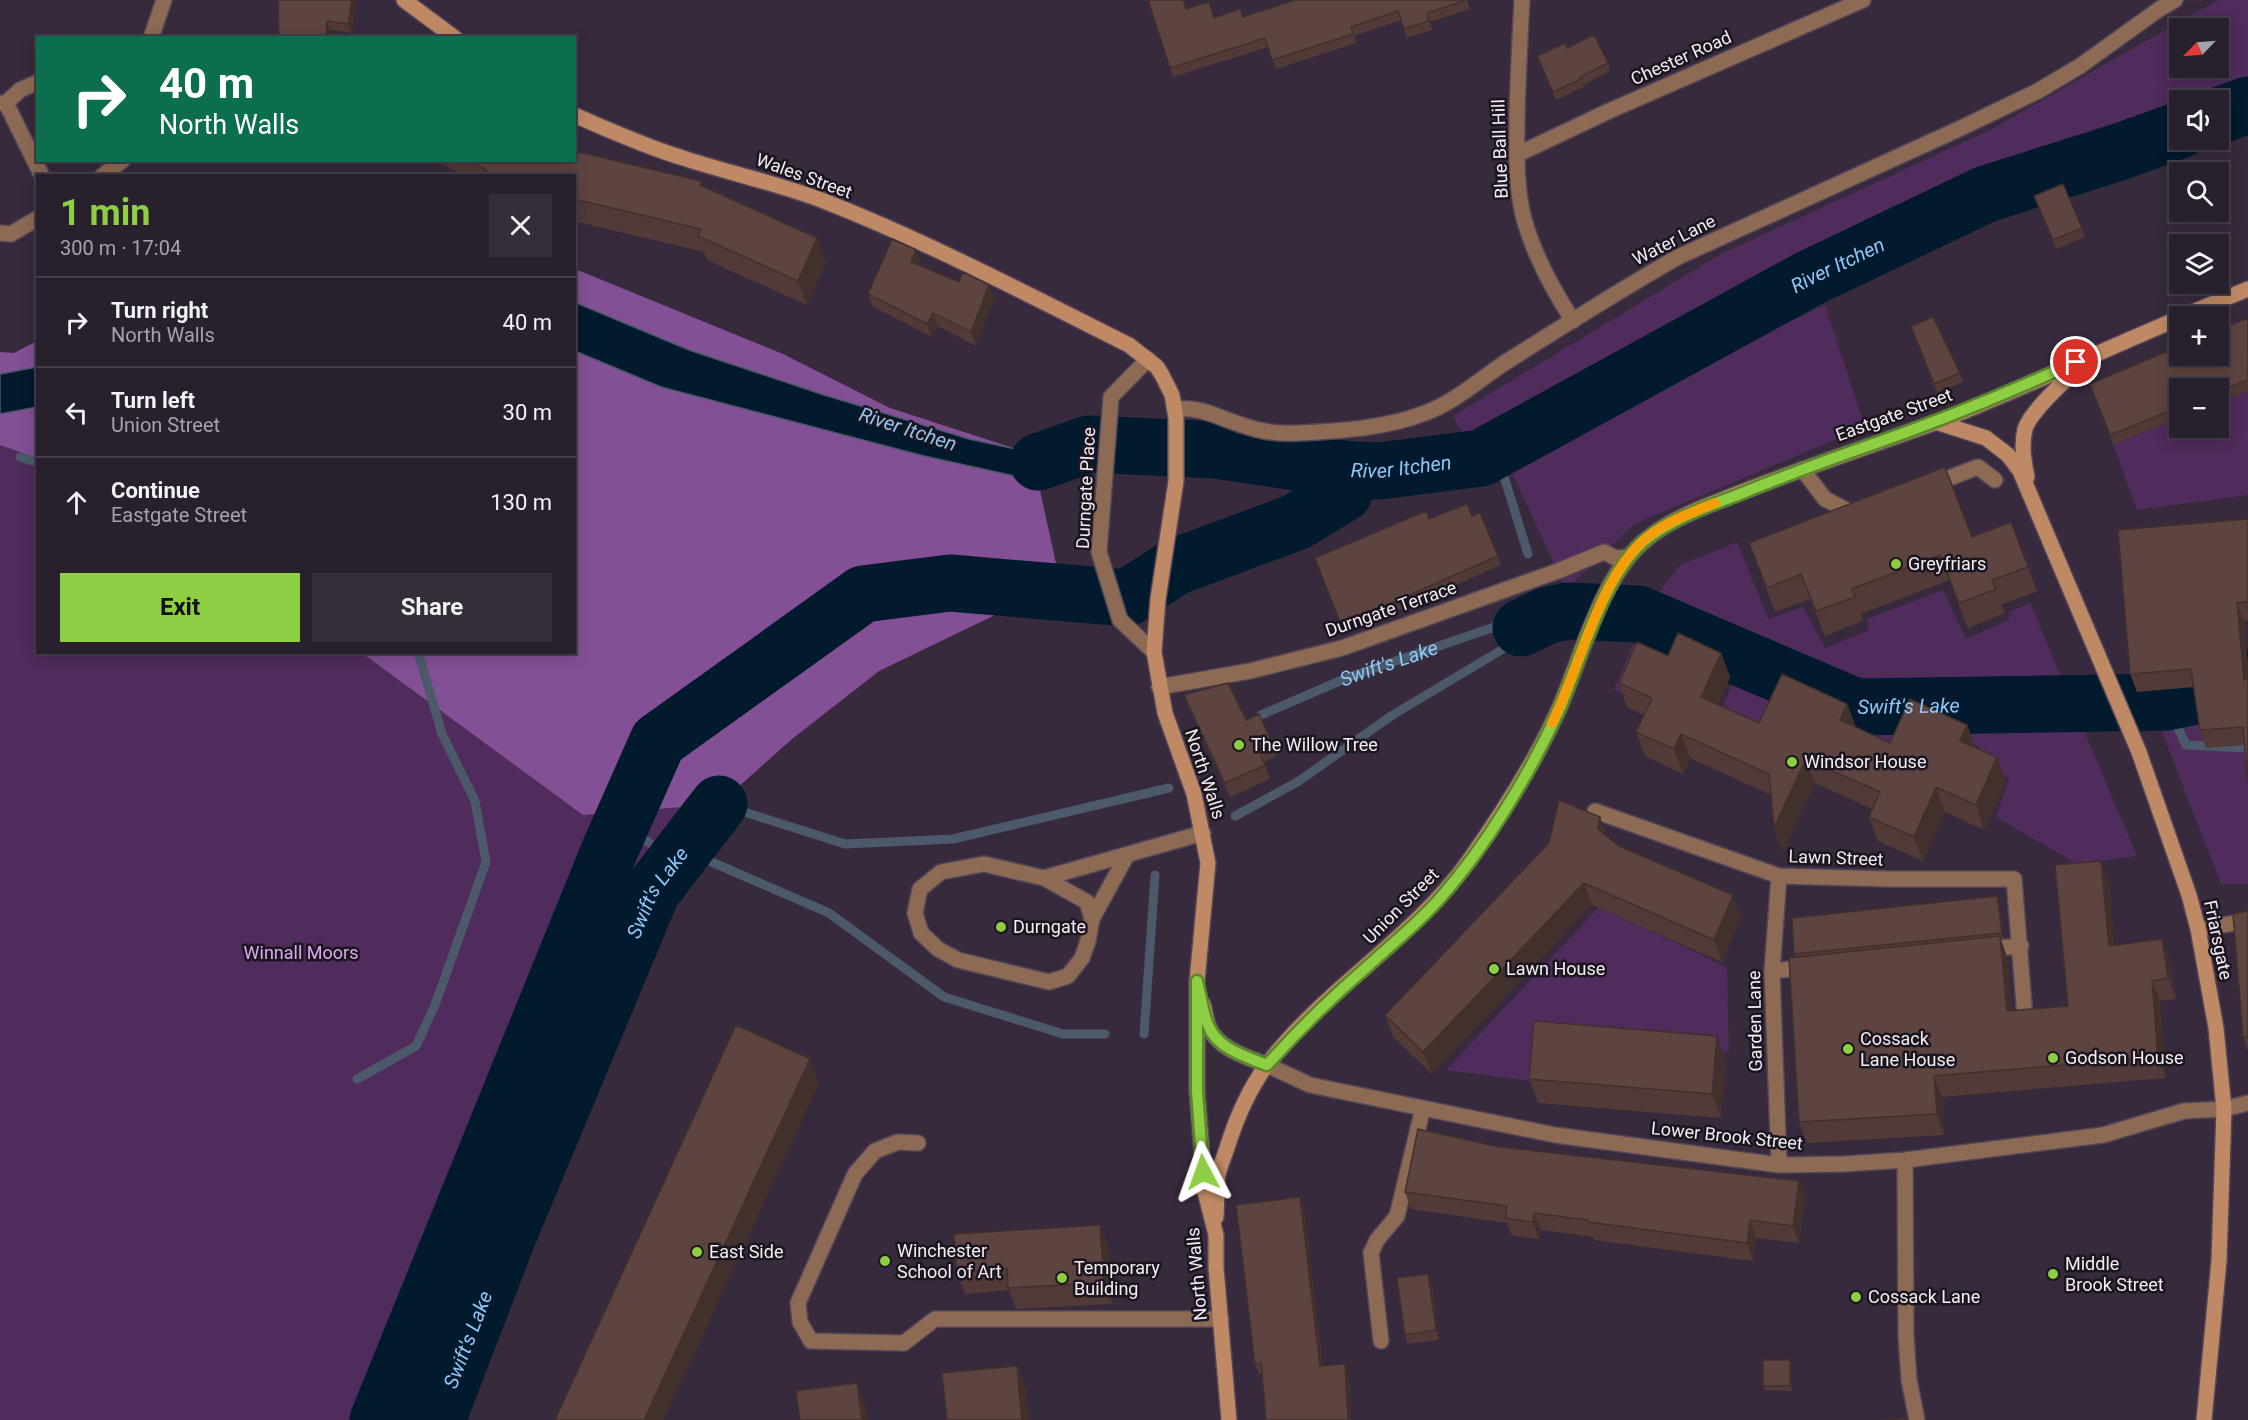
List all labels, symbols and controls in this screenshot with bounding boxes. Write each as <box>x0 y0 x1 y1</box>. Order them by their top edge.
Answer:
north arrow <box>2169 18 2229 78</box>
map controls <box>2169 18 2229 438</box>
street label: Chester Road <box>1627 26 1734 89</box>
text: 40 m <box>159 59 254 108</box>
icon: right <box>60 60 138 138</box>
button: sound <box>2169 90 2229 150</box>
street label: Blue Ball Hill <box>1487 99 1512 199</box>
text: North Walls <box>159 109 299 141</box>
street label: Wales Street <box>753 148 855 203</box>
button: search <box>2169 162 2229 222</box>
text: 1 min <box>60 192 151 234</box>
button: close <box>489 194 552 257</box>
street label: Water Lane <box>1629 210 1719 269</box>
water label: River Itchen <box>1786 232 1888 298</box>
button: layers <box>2169 234 2229 294</box>
text: 300 m · 17:04 <box>60 236 181 260</box>
text: Turn right <box>111 298 208 323</box>
icon: right <box>60 306 93 339</box>
button: + <box>2169 306 2229 366</box>
text: 40 m <box>503 310 552 335</box>
text: North Walls <box>111 323 215 347</box>
pin <box>2050 336 2101 387</box>
icon: arrive <box>2059 345 2092 378</box>
button: − <box>2169 378 2229 438</box>
street label: Eastgate Street <box>1833 384 1955 445</box>
text: Turn left <box>111 388 195 413</box>
icon: left <box>60 396 93 429</box>
text: 30 m <box>503 400 552 425</box>
water label: River Itchen <box>856 402 960 456</box>
text: Union Street <box>111 413 220 437</box>
street label: Durngate Place <box>1072 426 1099 549</box>
water label: River Itchen <box>1350 450 1453 483</box>
text: Continue <box>111 478 200 503</box>
icon: ahead <box>60 486 93 519</box>
text: 130 m <box>490 490 552 515</box>
text: Eastgate Street <box>111 503 247 527</box>
place label: Greyfriars <box>1908 553 1986 574</box>
marker: Greyfriars <box>1889 557 1903 571</box>
button: Exit <box>60 573 300 642</box>
button: Share <box>312 573 552 642</box>
street label: Durngate Terrace <box>1323 576 1459 641</box>
water label: Swift's Lake <box>1336 635 1441 692</box>
water label: Swift's Lake <box>1857 693 1960 719</box>
street label: North Walls <box>1181 726 1230 822</box>
place label: The Willow Tree <box>1251 734 1378 755</box>
marker: The Willow Tree <box>1232 738 1246 752</box>
place label: Windsor House <box>1804 751 1926 772</box>
marker: Windsor House <box>1785 755 1799 769</box>
water label: Swift's Lake <box>622 842 693 942</box>
street label: Lawn Street <box>1788 845 1884 870</box>
street label: Union Street <box>1359 863 1443 948</box>
street label: Friarsgate <box>2200 898 2237 982</box>
place label: Durngate <box>1013 916 1086 937</box>
marker: Durngate <box>994 920 1008 934</box>
park label: Winnall Moors <box>244 942 358 963</box>
place label: Lawn House <box>1506 958 1605 979</box>
marker: Lawn House <box>1487 962 1501 976</box>
street label: Garden Lane <box>1743 970 1766 1072</box>
place label: Cossack Lane House <box>1860 1028 1955 1070</box>
marker: Cossack Lane House <box>1841 1042 1855 1056</box>
place label: Godson House <box>2065 1047 2184 1068</box>
marker: Godson House <box>2046 1051 2060 1065</box>
street label: Lower Brook Street <box>1650 1117 1804 1154</box>
position arrow <box>1171 1140 1235 1204</box>
street label: North Walls <box>1182 1227 1211 1321</box>
place label: Winchester School of Art <box>897 1240 1002 1282</box>
place label: East Side <box>709 1241 783 1262</box>
marker: East Side <box>690 1245 704 1259</box>
place label: Middle Brook Street <box>2065 1253 2164 1295</box>
marker: Winchester School of Art <box>878 1254 892 1268</box>
place label: Temporary Building <box>1074 1257 1160 1299</box>
marker: Middle Brook Street <box>2046 1267 2060 1281</box>
marker: Temporary Building <box>1055 1271 1069 1285</box>
place label: Cossack Lane <box>1868 1286 1980 1307</box>
water label: Swift's Lake <box>438 1288 497 1392</box>
marker: Cossack Lane <box>1849 1290 1863 1304</box>

